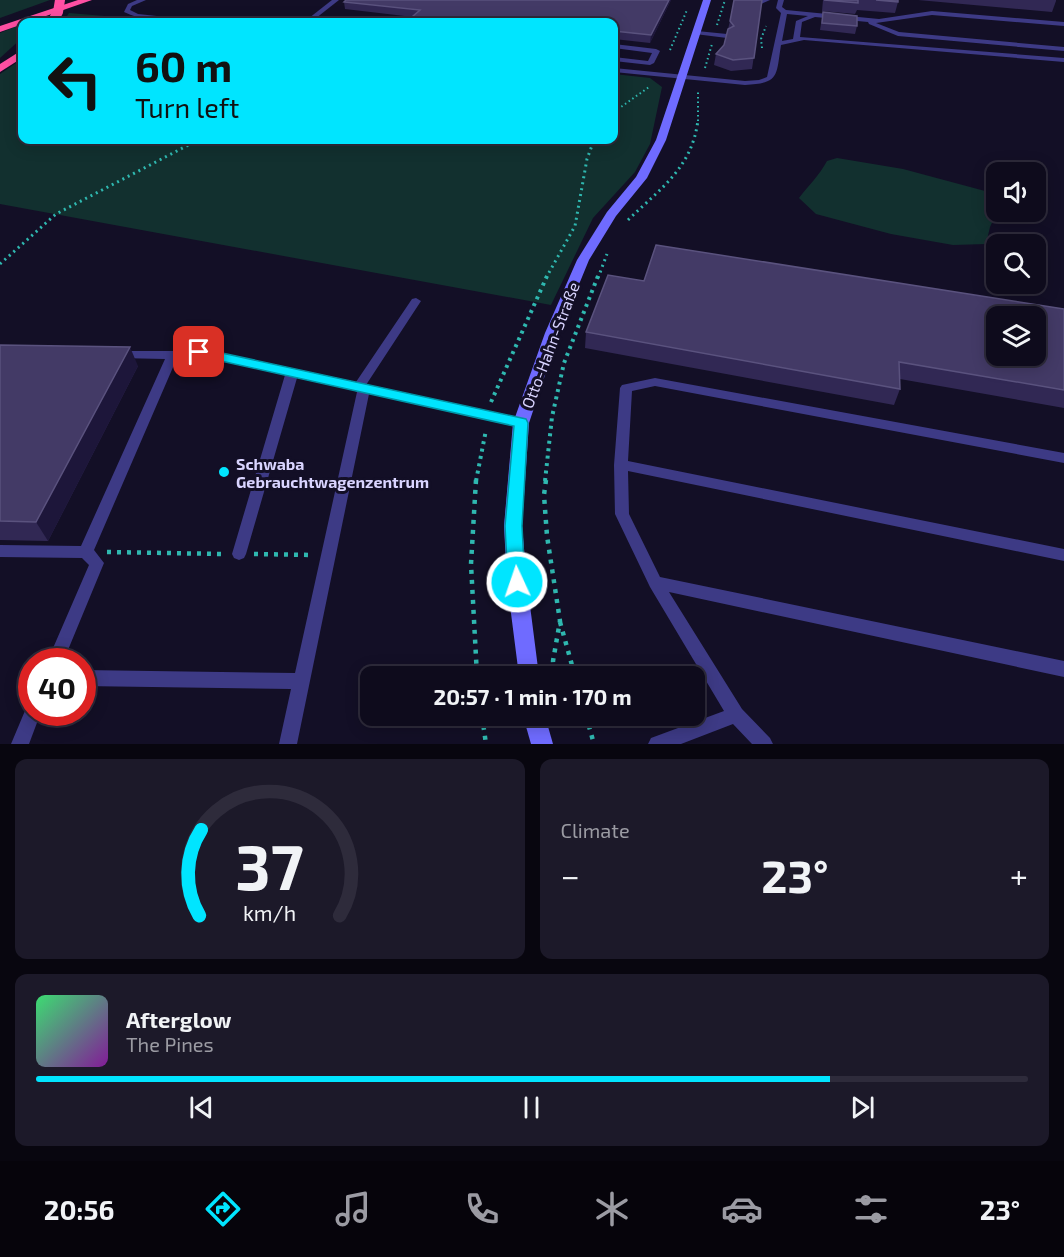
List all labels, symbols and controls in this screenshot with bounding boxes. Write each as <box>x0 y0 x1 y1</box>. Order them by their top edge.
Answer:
text: 60 m <box>135 40 232 90</box>
icon: left <box>36 42 114 120</box>
text: Turn left <box>135 91 239 123</box>
map controls <box>986 162 1046 366</box>
button: sound <box>986 162 1046 222</box>
button: search <box>986 234 1046 294</box>
street label: Otto-Hahn-Straße <box>517 279 583 411</box>
button: layers <box>986 306 1046 366</box>
pin <box>173 326 224 377</box>
icon: arrive <box>182 335 215 368</box>
place label: Schwaba Gebrauchtwagenzentrum <box>236 454 429 491</box>
marker: Schwaba Gebrauchtwagenzentrum <box>217 465 231 479</box>
position arrow <box>485 550 549 614</box>
speed limit sign: 40 <box>18 648 96 726</box>
text: 20:57 · 1 min · 170 m <box>433 683 632 709</box>
text: Climate <box>561 818 630 842</box>
text: 37 <box>236 828 304 903</box>
text: 23° <box>761 848 828 902</box>
text: − <box>561 855 580 895</box>
text: + <box>1010 855 1028 895</box>
text: km/h <box>243 900 296 925</box>
text: Afterglow <box>126 1006 231 1032</box>
text: The Pines <box>126 1032 214 1056</box>
icon: previous <box>185 1091 218 1124</box>
icon: pause <box>515 1091 548 1124</box>
icon: next <box>846 1091 879 1124</box>
icon: directions <box>202 1188 244 1230</box>
icon: music <box>332 1188 374 1230</box>
icon: phone <box>461 1188 503 1230</box>
icon: climate <box>591 1188 633 1230</box>
icon: car <box>721 1188 763 1230</box>
icon: filters <box>850 1188 892 1230</box>
text: 20:56 <box>44 1193 114 1225</box>
text: 23° <box>980 1193 1020 1225</box>

